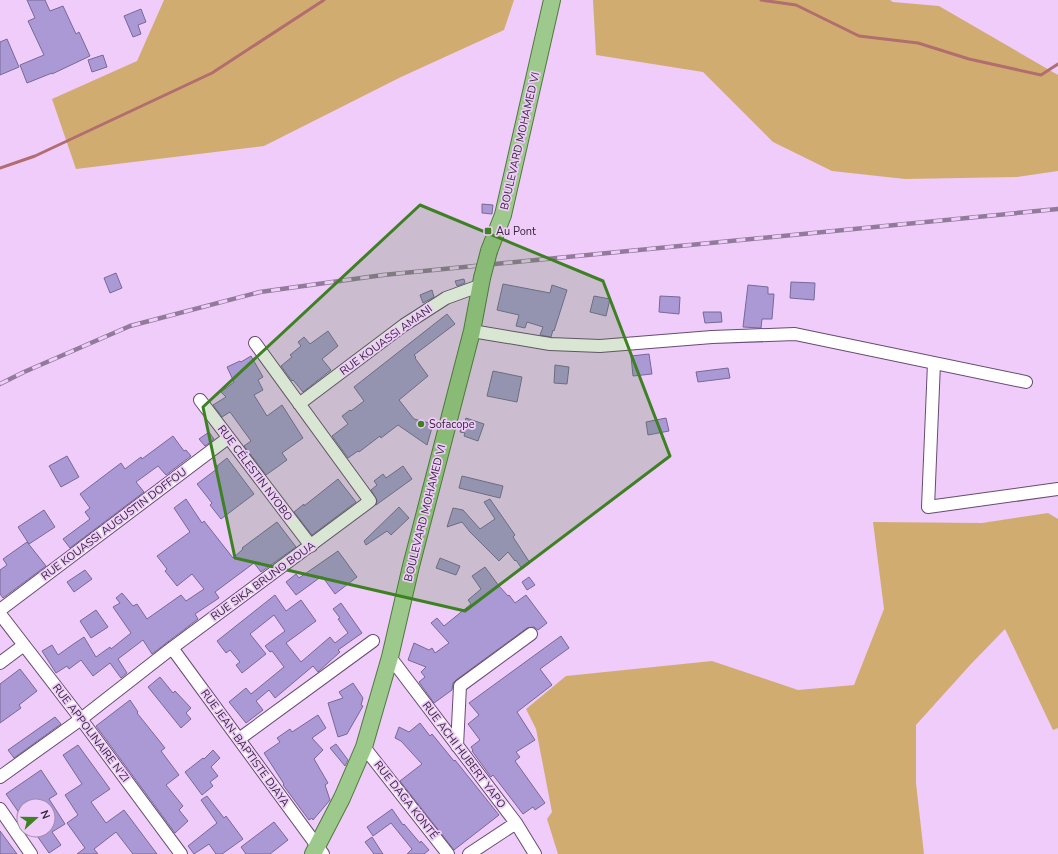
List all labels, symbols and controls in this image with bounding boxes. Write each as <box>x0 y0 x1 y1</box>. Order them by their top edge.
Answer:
street label: BOULEVARD MOHAMED VI <box>497 71 543 211</box>
place label: Au Pont <box>496 224 536 239</box>
marker: Au Pont <box>483 226 493 236</box>
street label: RUE KOUASSI AMANI <box>337 301 435 379</box>
place label: Sofacope <box>429 417 475 432</box>
marker: Sofacope <box>416 419 426 429</box>
street label: RUE CÉLESTIN NYOBO <box>214 421 297 524</box>
street label: BOULEVARD MOHAMED VI <box>401 443 449 583</box>
street label: RUE KOUASSI AUGUSTIN DOFFOU <box>38 464 190 584</box>
street label: RUE SIKA BRUNO BOUA <box>208 538 318 624</box>
street label: RUE APPOLINAIRE N'ZI <box>49 681 133 785</box>
street label: RUE JEAN-BAPTISTE DJAYA <box>197 686 293 810</box>
street label: RUE ACHI HUBERT YAPO <box>419 699 509 811</box>
street label: RUE DAGA KONTÉ <box>371 757 442 842</box>
north arrow <box>16 798 56 838</box>
text: N <box>36 808 53 821</box>

